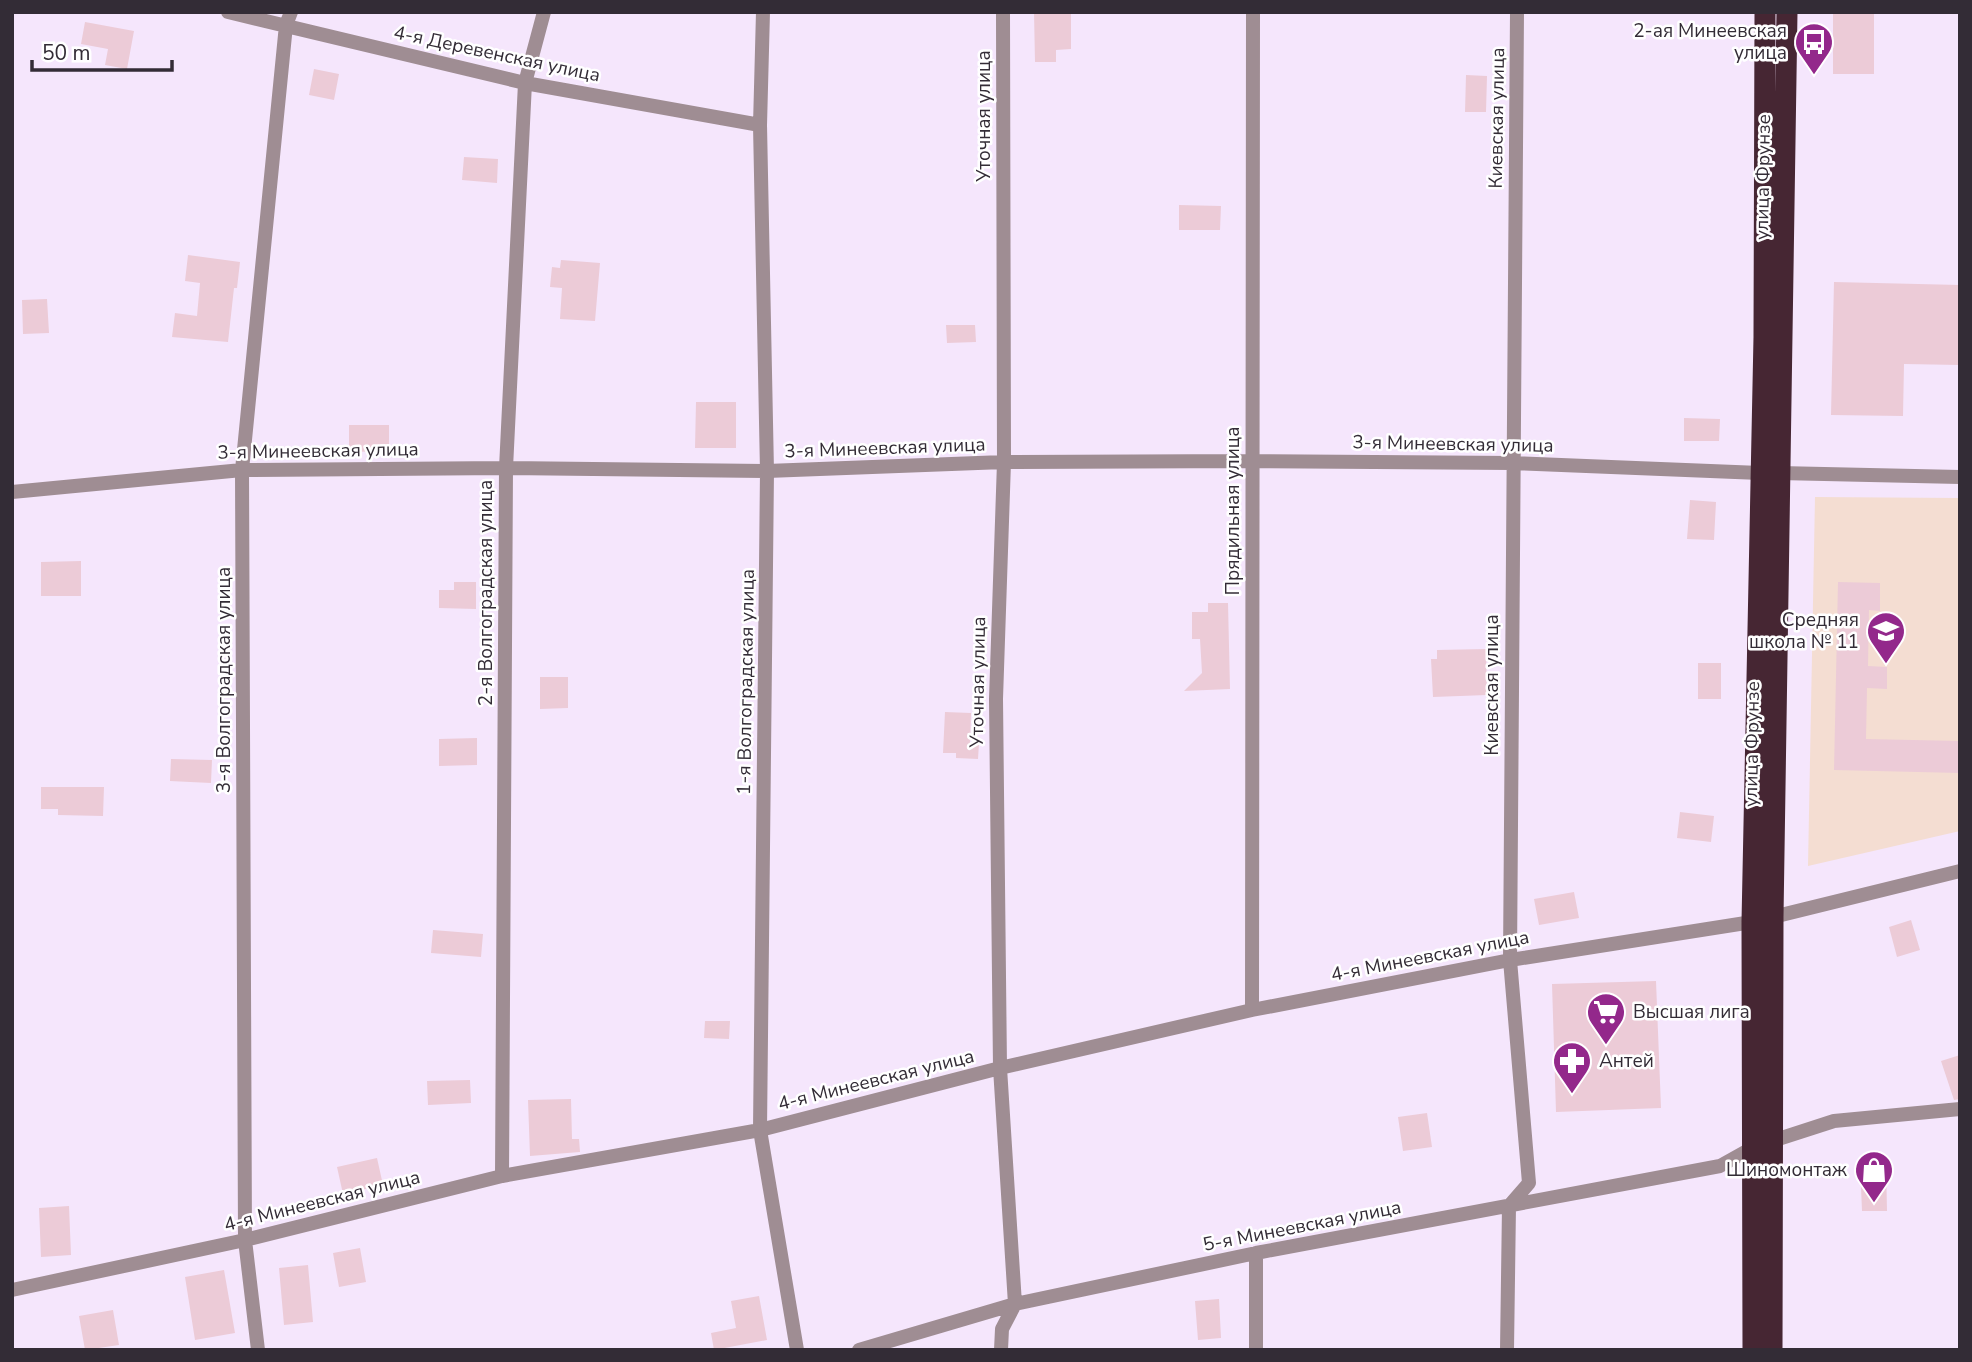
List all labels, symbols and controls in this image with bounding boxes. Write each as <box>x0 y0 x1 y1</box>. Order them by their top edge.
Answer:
place label: 2-ая Минеевская улица <box>1633 18 1787 66</box>
street label: 4-я Деревенская улица <box>391 19 603 89</box>
bus stop icon: 2-ая Минеевская улица <box>1793 21 1835 76</box>
scale bar <box>32 28 172 72</box>
text: 50 m <box>42 39 91 67</box>
street label: Киевская улица <box>1483 47 1511 189</box>
street label: Уточная улица <box>971 50 997 183</box>
street label: улица Фрунзе <box>1749 114 1777 240</box>
street label: Прядильная улица <box>1220 427 1246 595</box>
street label: 3-я Минеевская улица <box>1352 429 1554 459</box>
street label: 3-я Минеевская улица <box>784 431 986 465</box>
street label: 3-я Минеевская улица <box>217 436 419 466</box>
street label: 2-я Волгоградская улица <box>473 480 499 706</box>
street label: 3-я Волгоградская улица <box>211 567 237 793</box>
street label: 1-я Волгоградская улица <box>731 569 761 795</box>
place label: Средняя школа № 11 <box>1749 607 1859 655</box>
school or university icon: Средняя школа № 11 <box>1865 610 1907 665</box>
street label: Киевская улица <box>1479 614 1505 756</box>
street label: Уточная улица <box>964 616 992 749</box>
street label: улица Фрунзе <box>1738 681 1766 807</box>
street label: 4-я Минеевская улица <box>1329 924 1531 988</box>
supermarket icon: Высшая лига <box>1585 991 1627 1046</box>
place label: Высшая лига <box>1633 999 1750 1025</box>
pharmacy icon: Антей <box>1551 1040 1593 1095</box>
street label: 4-я Минеевская улица <box>775 1043 977 1117</box>
place label: Антей <box>1599 1048 1654 1074</box>
shop icon: Шиномонтаж <box>1853 1149 1895 1204</box>
place label: Шиномонтаж <box>1726 1157 1847 1183</box>
street label: 4-я Минеевская улица <box>221 1164 423 1238</box>
street label: 5-я Минеевская улица <box>1201 1194 1403 1258</box>

